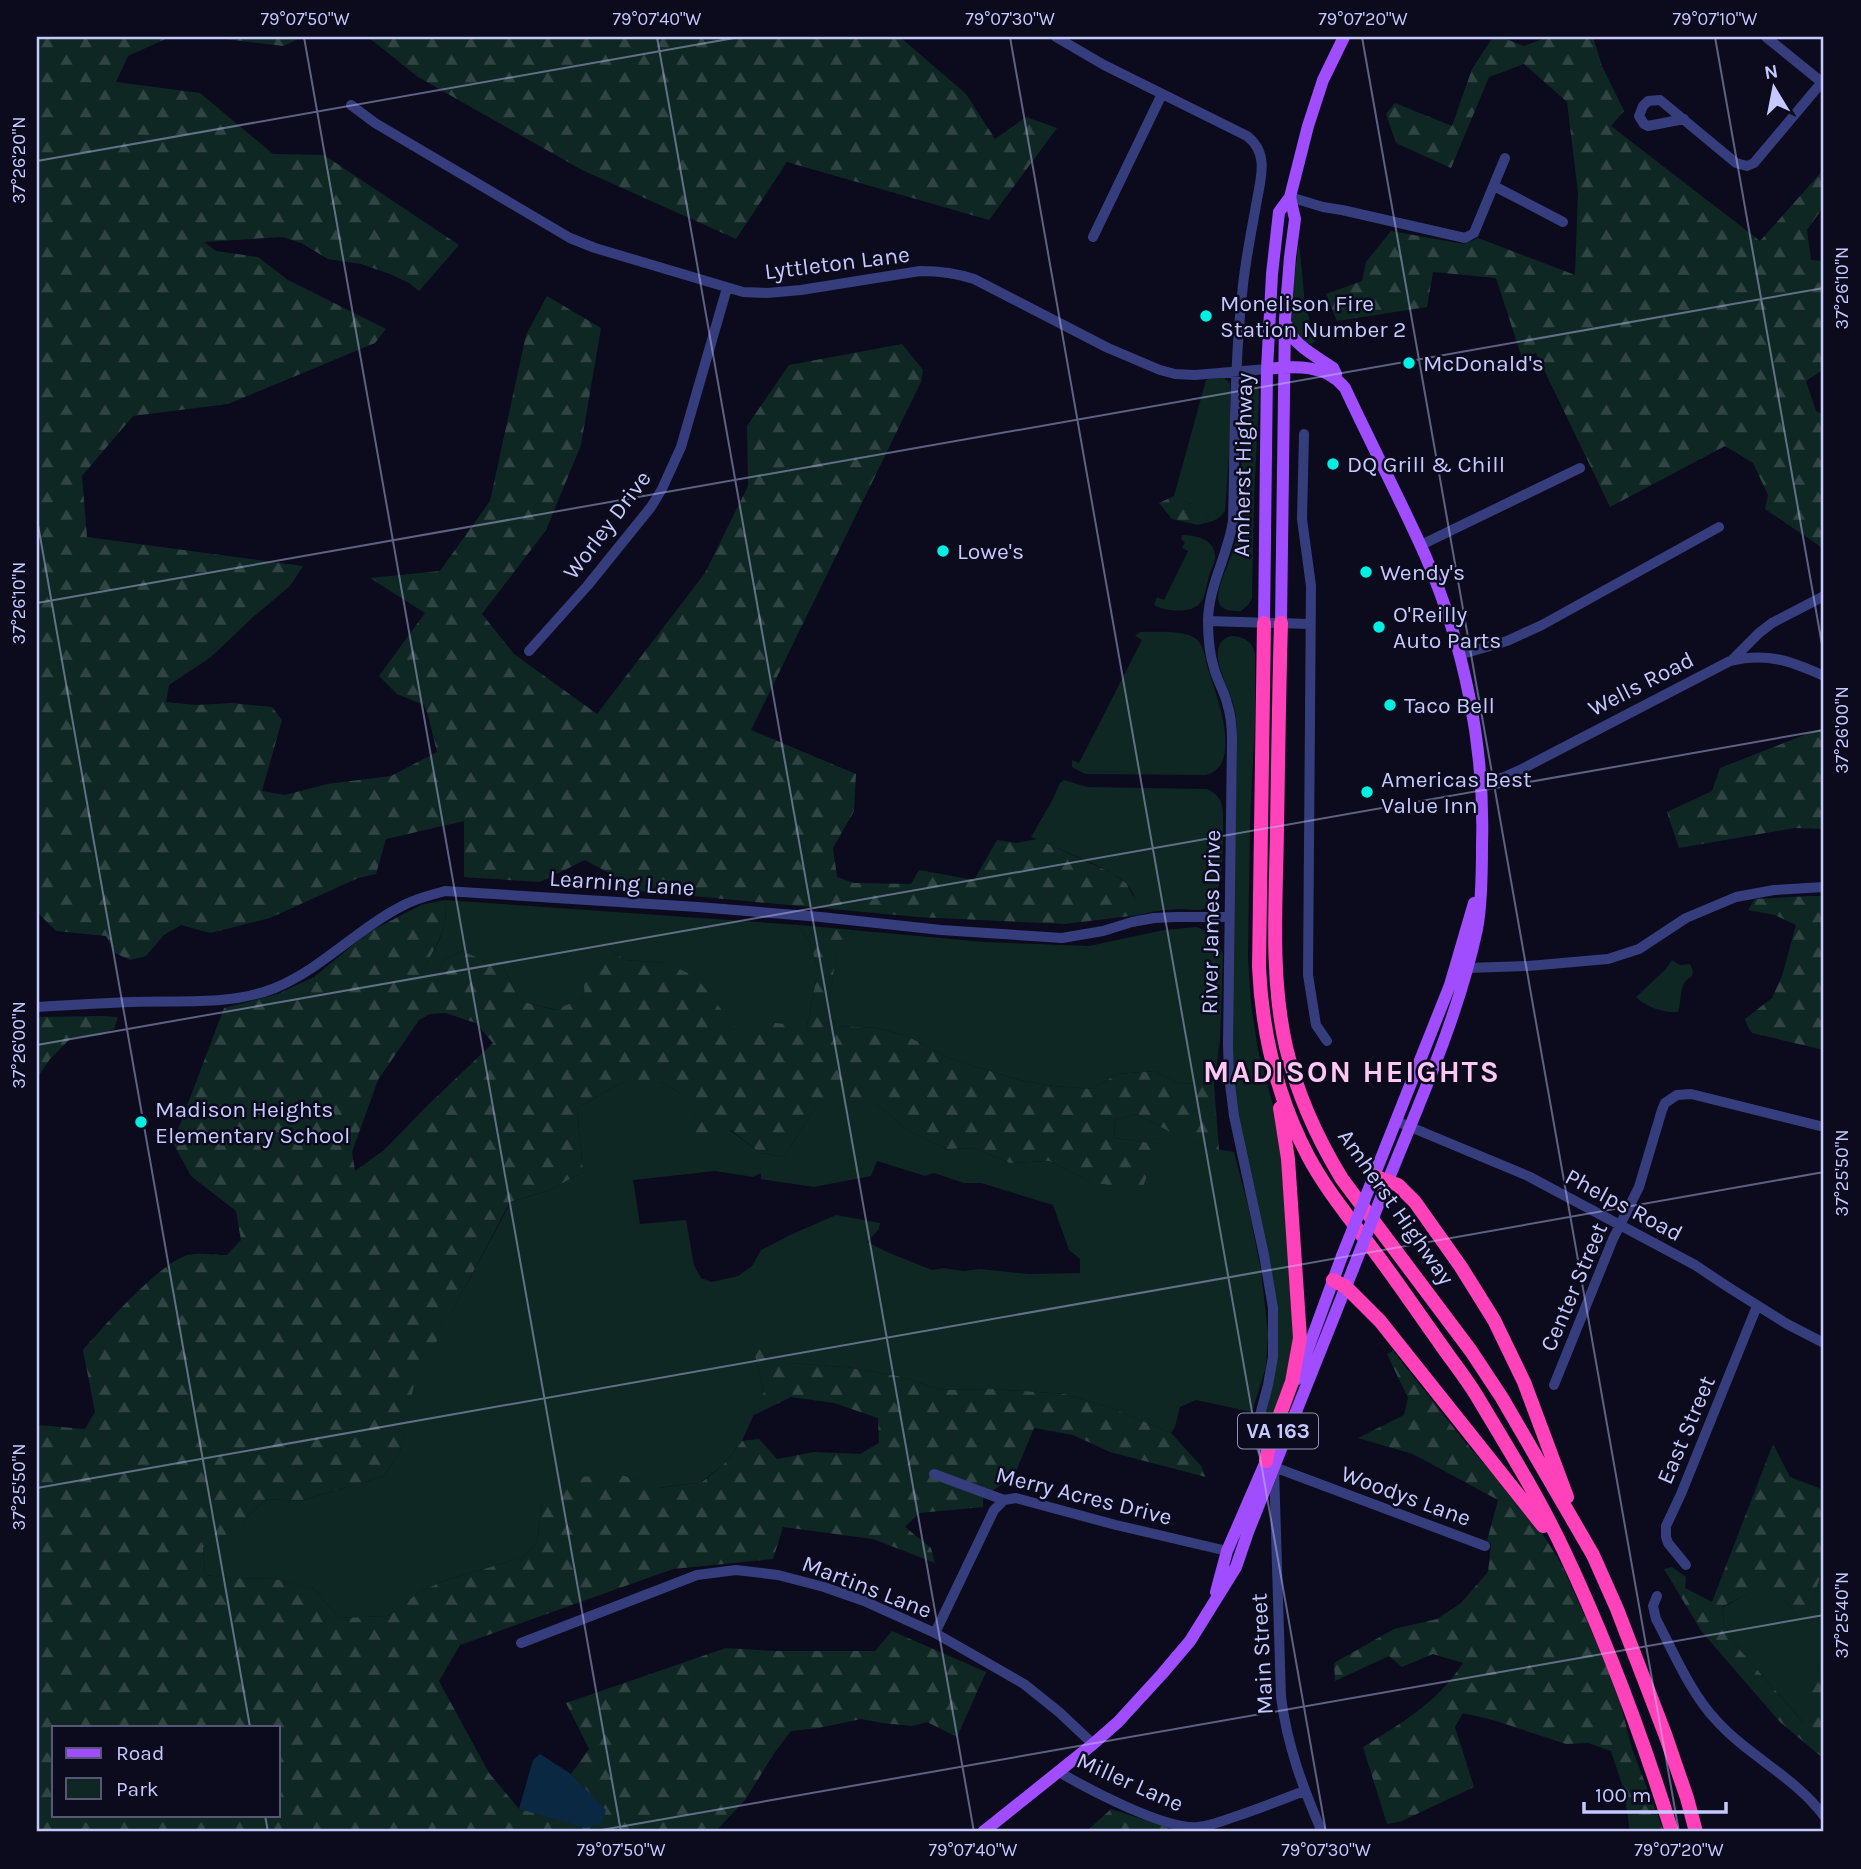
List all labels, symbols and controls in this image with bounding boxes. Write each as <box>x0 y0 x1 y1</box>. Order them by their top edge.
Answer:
text: 79°07'50"W <box>260 8 350 30</box>
text: 79°07'40"W <box>613 8 701 30</box>
text: 79°07'30"W <box>965 8 1055 30</box>
text: 79°07'20"W <box>1318 8 1408 30</box>
text: 79°07'10"W <box>1673 8 1757 30</box>
north arrow <box>1738 52 1808 122</box>
text: N <box>1763 60 1780 84</box>
text: 37°26'20"N <box>8 116 30 204</box>
street label: Lyttleton Lane <box>763 241 911 285</box>
text: 37°26'10"N <box>1831 247 1853 329</box>
place label: Monelison Fire Station Number 2 <box>1220 290 1406 343</box>
marker: Monelison Fire Station Number 2 <box>1198 308 1214 324</box>
place label: McDonald's <box>1423 350 1544 377</box>
marker: McDonald's <box>1401 355 1417 371</box>
street label: Amherst Highway <box>1228 372 1258 557</box>
place label: DQ Grill & Chill <box>1347 451 1505 478</box>
marker: DQ Grill & Chill <box>1325 456 1341 472</box>
street label: Worley Drive <box>557 465 657 585</box>
place label: Lowe's <box>957 538 1024 565</box>
marker: Lowe's <box>935 543 951 559</box>
place label: Wendy's <box>1380 559 1465 586</box>
text: 37°26'10"N <box>8 562 30 644</box>
marker: Wendy's <box>1358 564 1374 580</box>
place label: O'Reilly Auto Parts <box>1393 601 1501 654</box>
marker: O'Reilly Auto Parts <box>1371 619 1387 635</box>
street label: Wells Road <box>1584 646 1698 722</box>
text: 37°26'00"N <box>1831 686 1853 774</box>
place label: Taco Bell <box>1404 692 1495 719</box>
marker: Taco Bell <box>1382 697 1398 713</box>
place label: Americas Best Value Inn <box>1381 766 1532 819</box>
marker: Americas Best Value Inn <box>1359 784 1375 800</box>
street label: River James Drive <box>1196 829 1226 1015</box>
street label: Learning Lane <box>548 864 696 902</box>
text: 37°26'00"N <box>8 1001 30 1089</box>
district label: MADISON HEIGHTS <box>1203 1054 1501 1090</box>
place label: Madison Heights Elementary School <box>155 1096 350 1149</box>
marker: Madison Heights Elementary School <box>133 1114 149 1130</box>
street label: Amherst Highway <box>1332 1124 1460 1290</box>
text: 37°25'50"N <box>1831 1130 1853 1216</box>
street label: Phelps Road <box>1561 1163 1687 1247</box>
street label: Center Street <box>1535 1218 1613 1355</box>
street label: East Street <box>1651 1372 1721 1488</box>
road number: VA 163 <box>1238 1414 1318 1448</box>
text: 37°25'50"N <box>8 1444 30 1530</box>
street label: Woodys Lane <box>1338 1460 1474 1532</box>
street label: Merry Acres Drive <box>993 1461 1175 1531</box>
street label: Martins Lane <box>798 1550 936 1624</box>
text: 37°25'40"N <box>1831 1572 1853 1658</box>
street label: Main Street <box>1245 1592 1279 1715</box>
legend <box>52 1726 280 1816</box>
text: Road <box>116 1741 164 1765</box>
street label: Miller Lane <box>1072 1746 1188 1818</box>
scale bar <box>1584 1771 1726 1815</box>
text: Park <box>116 1777 159 1801</box>
text: 100 m <box>1595 1783 1652 1807</box>
text: 79°07'50"W <box>576 1839 666 1861</box>
text: 79°07'40"W <box>929 1839 1017 1861</box>
text: 79°07'30"W <box>1281 1839 1371 1861</box>
text: 79°07'20"W <box>1634 1839 1724 1861</box>

